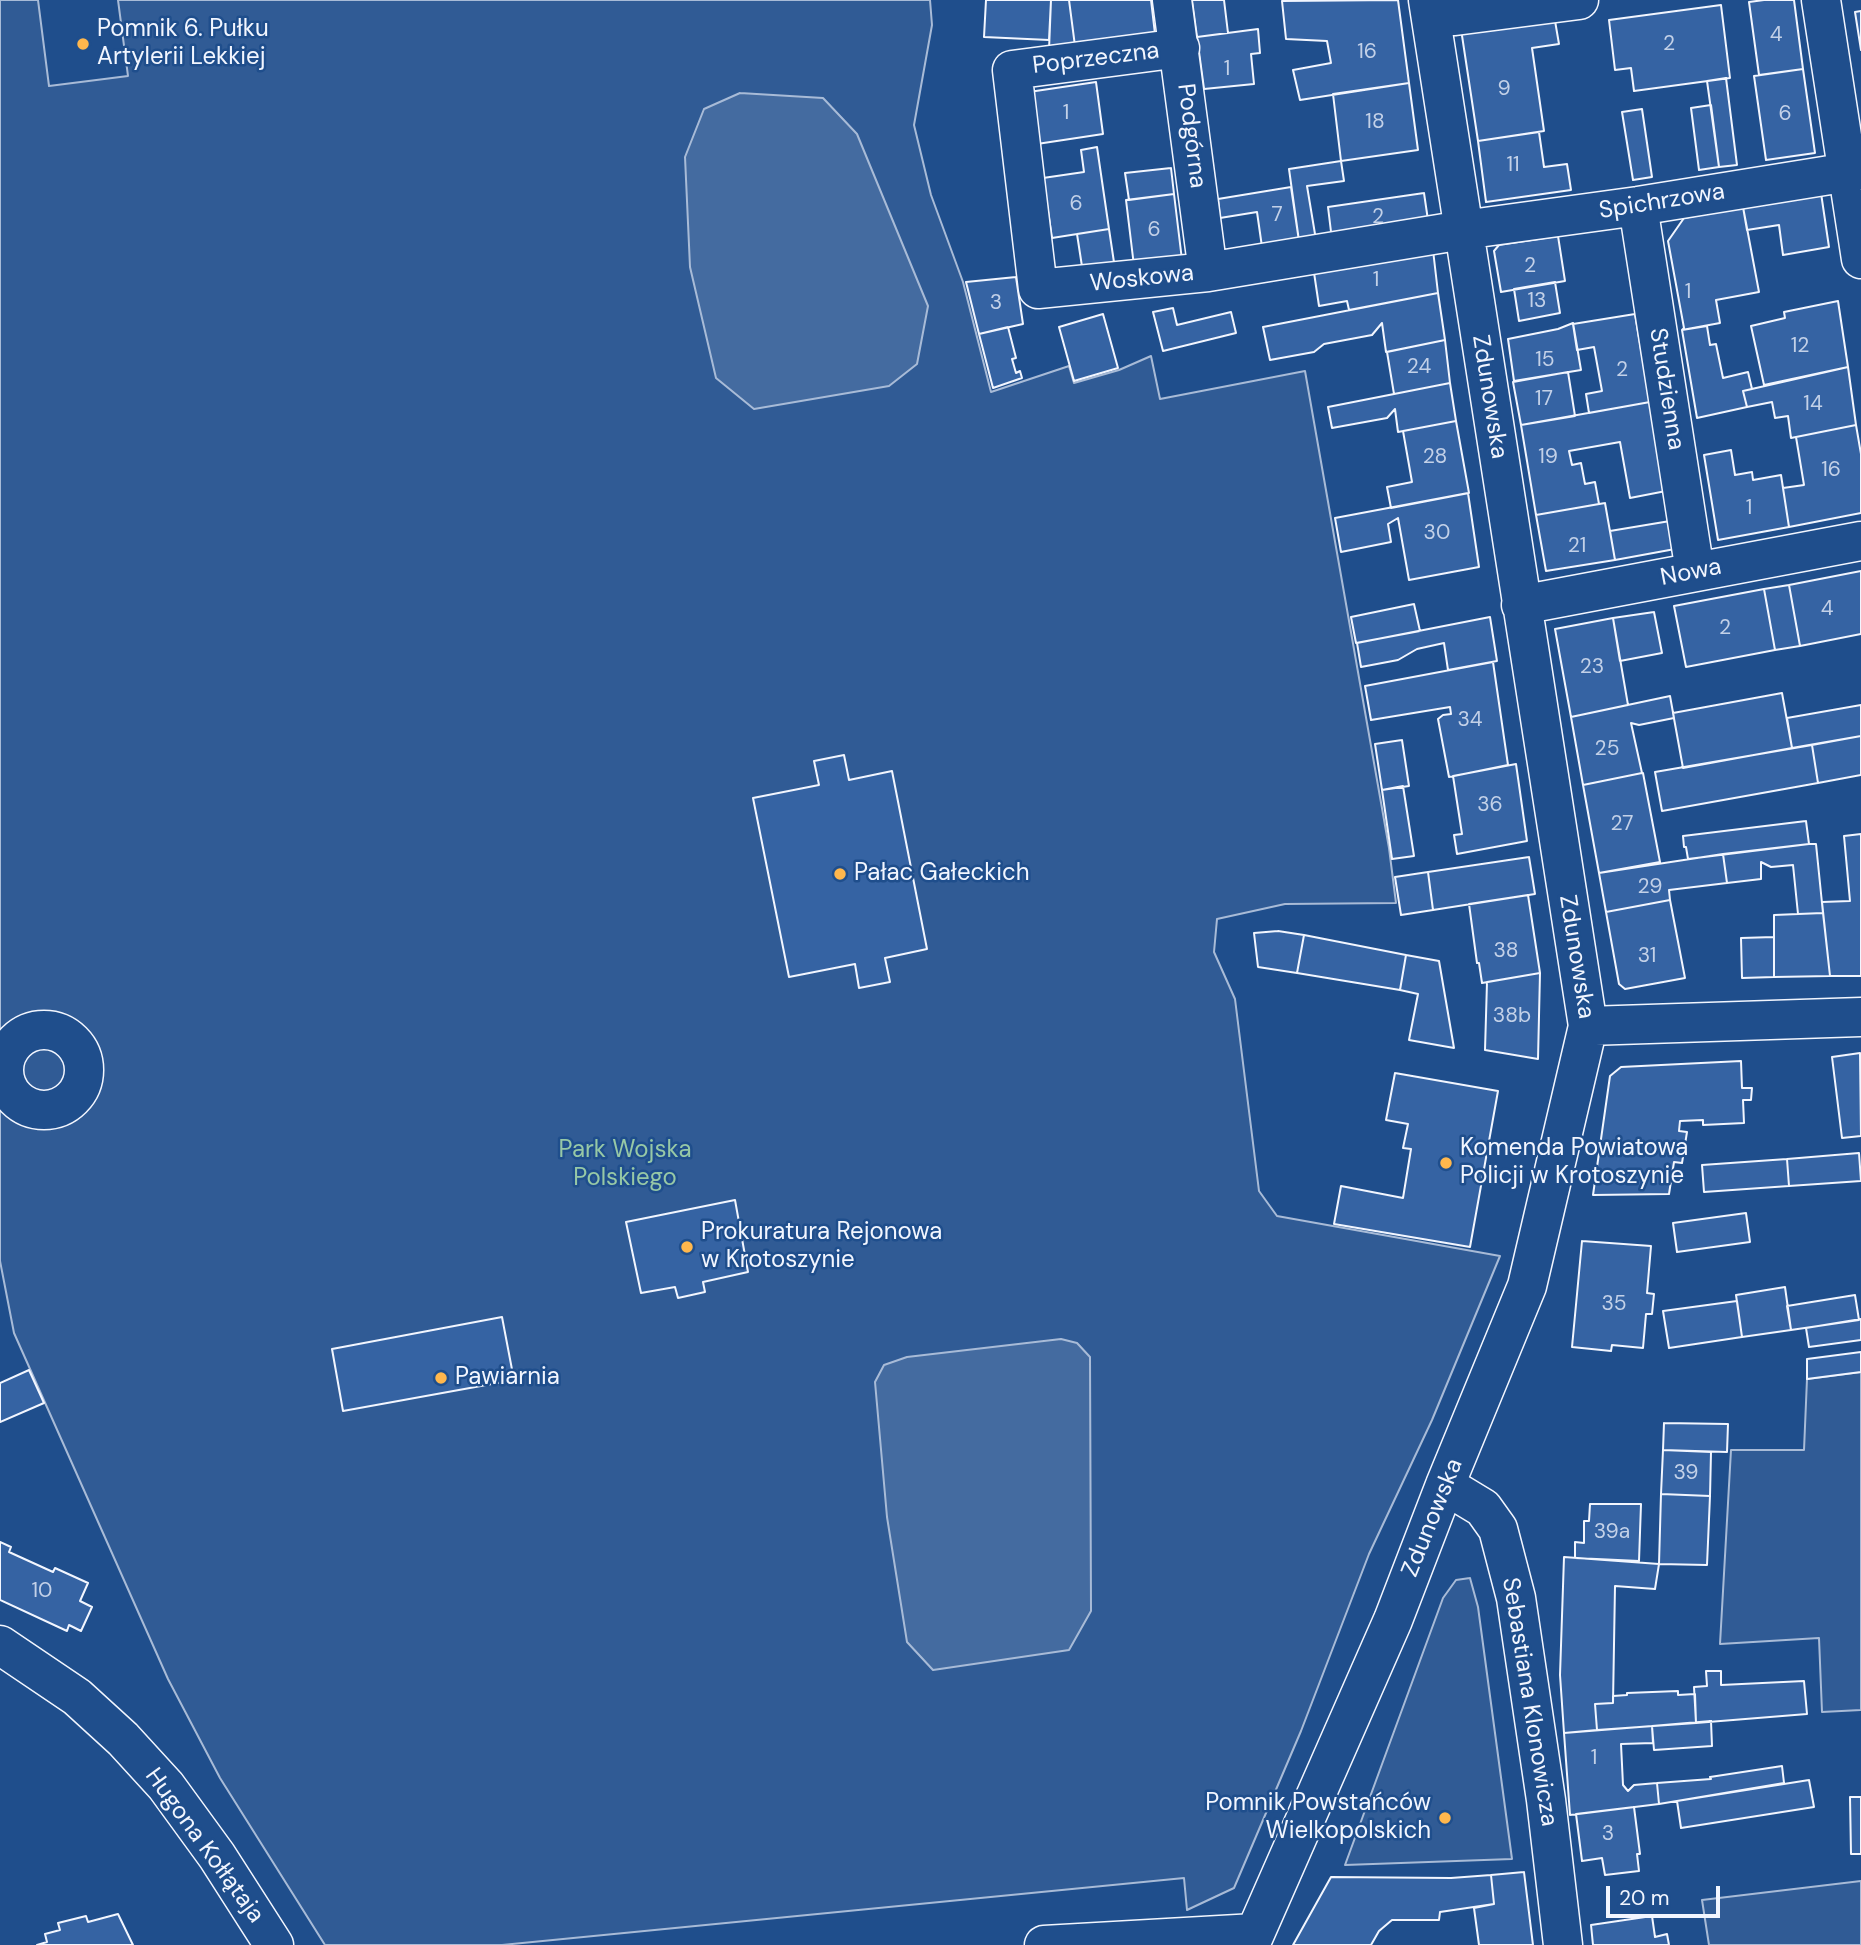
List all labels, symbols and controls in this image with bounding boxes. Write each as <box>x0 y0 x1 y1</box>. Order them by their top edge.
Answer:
place label: Pomnik 6. Pułku Artylerii Lekkiej <box>97 16 269 72</box>
house number: 4 <box>1770 22 1782 48</box>
house number: 2 <box>1663 31 1675 57</box>
marker: Pomnik 6. Pułku Artylerii Lekkiej <box>75 36 91 52</box>
street label: Poprzeczna <box>1031 37 1161 81</box>
house number: 16 <box>1357 39 1377 65</box>
house number: 1 <box>1224 56 1230 82</box>
house number: 9 <box>1497 76 1511 102</box>
street label: Podgórna <box>1170 82 1212 190</box>
house number: 1 <box>1063 100 1069 126</box>
house number: 6 <box>1778 101 1792 127</box>
house number: 18 <box>1365 109 1385 135</box>
house number: 11 <box>1506 152 1520 178</box>
street label: Spichrzowa <box>1597 178 1727 226</box>
house number: 6 <box>1069 191 1083 217</box>
house number: 7 <box>1271 202 1283 228</box>
house number: 2 <box>1372 204 1384 230</box>
house number: 6 <box>1147 217 1161 243</box>
house number: 2 <box>1524 253 1536 279</box>
street label: Woskowa <box>1089 259 1195 299</box>
house number: 1 <box>1373 267 1379 293</box>
house number: 1 <box>1685 279 1691 305</box>
house number: 13 <box>1528 288 1546 314</box>
house number: 3 <box>990 290 1002 316</box>
street label: Studzienna <box>1642 326 1690 452</box>
street label: Zdunowska <box>1465 333 1513 461</box>
house number: 12 <box>1791 333 1809 359</box>
house number: 15 <box>1535 347 1555 373</box>
house number: 24 <box>1407 354 1431 380</box>
house number: 2 <box>1616 357 1628 383</box>
house number: 17 <box>1535 386 1553 412</box>
house number: 14 <box>1803 391 1823 417</box>
house number: 28 <box>1423 444 1447 470</box>
house number: 19 <box>1538 444 1558 470</box>
house number: 16 <box>1821 457 1841 483</box>
house number: 1 <box>1746 495 1752 521</box>
house number: 30 <box>1424 520 1450 546</box>
house number: 21 <box>1568 533 1586 559</box>
street label: Nowa <box>1658 553 1724 593</box>
house number: 4 <box>1821 596 1833 622</box>
house number: 2 <box>1719 615 1731 641</box>
house number: 23 <box>1580 654 1604 680</box>
house number: 34 <box>1457 707 1483 733</box>
house number: 25 <box>1595 736 1619 762</box>
house number: 36 <box>1477 792 1503 818</box>
house number: 27 <box>1611 811 1633 837</box>
place label: Pałac Gałeckich <box>854 860 1030 888</box>
marker: Pałac Gałeckich <box>832 866 848 882</box>
house number: 29 <box>1637 874 1663 900</box>
street label: Zdunowska <box>1552 893 1600 1021</box>
house number: 38 <box>1493 938 1519 964</box>
house number: 31 <box>1638 943 1656 969</box>
house number: 38b <box>1493 1003 1531 1029</box>
place label: Komenda Powiatowa Policji w Krotoszynie <box>1460 1135 1688 1191</box>
park label: Park Wojska Polskiego <box>559 1137 691 1193</box>
marker: Komenda Powiatowa Policji w Krotoszynie <box>1438 1155 1454 1171</box>
place label: Prokuratura Rejonowa w Krotoszynie <box>701 1219 942 1275</box>
marker: Prokuratura Rejonowa w Krotoszynie <box>679 1239 695 1255</box>
house number: 35 <box>1601 1291 1627 1317</box>
place label: Pawiarnia <box>455 1364 560 1392</box>
marker: Pawiarnia <box>433 1370 449 1386</box>
street label: Zdunowska <box>1396 1455 1470 1581</box>
house number: 39 <box>1674 1460 1698 1486</box>
house number: 39a <box>1594 1519 1630 1545</box>
street label: Sebastiana Klonowicza <box>1495 1576 1563 1828</box>
house number: 10 <box>32 1578 52 1604</box>
house number: 1 <box>1591 1745 1597 1771</box>
street label: Hugona Kołłątaja <box>138 1763 270 1929</box>
place label: Pomnik Powstańców Wielkopolskich <box>1205 1790 1431 1846</box>
marker: Pomnik Powstańców Wielkopolskich <box>1437 1810 1453 1826</box>
house number: 3 <box>1602 1821 1614 1847</box>
scale bar <box>1609 1871 1723 1915</box>
text: 20 m <box>1619 1884 1670 1912</box>

